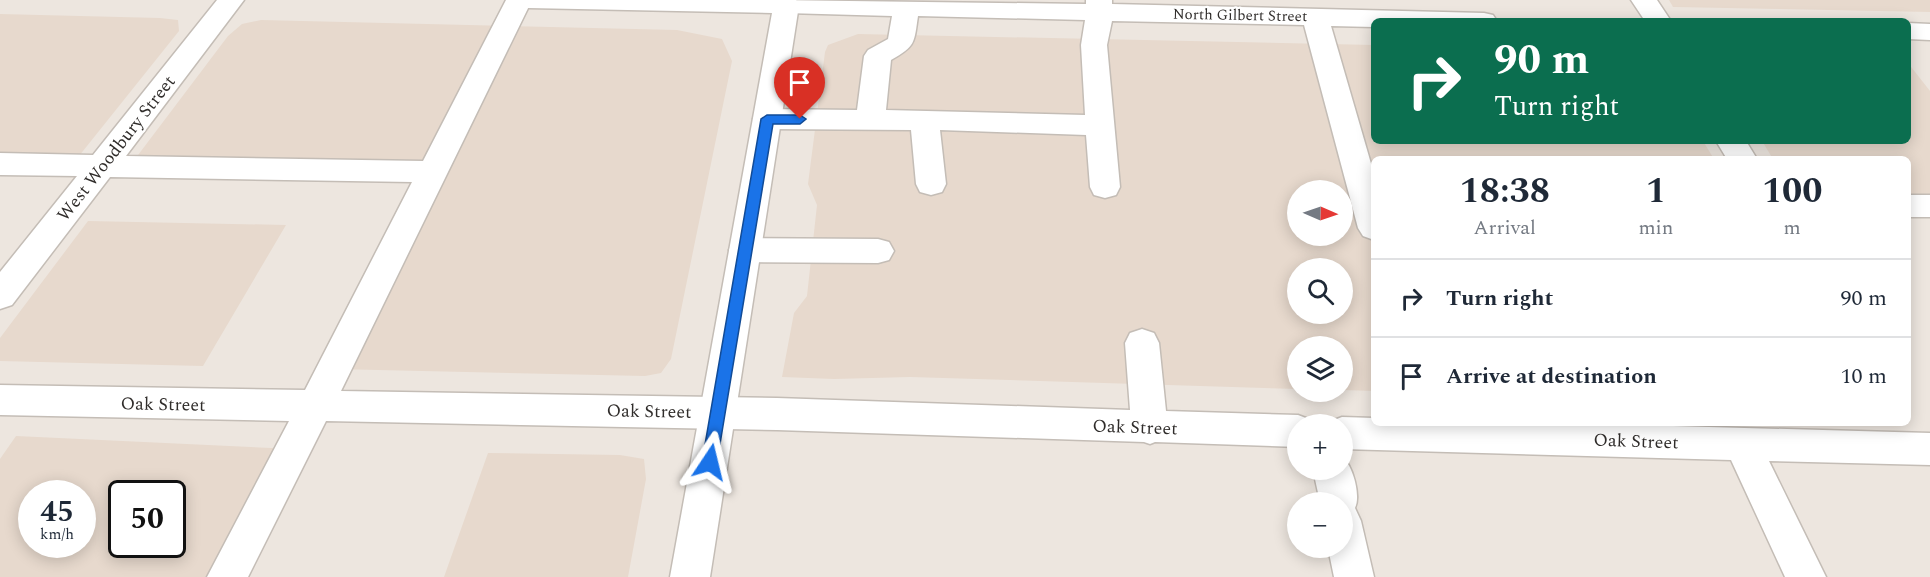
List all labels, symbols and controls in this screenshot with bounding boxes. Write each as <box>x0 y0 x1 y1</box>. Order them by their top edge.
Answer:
street label: North Gilbert Street <box>1173 3 1307 28</box>
text: 90 m <box>1494 29 1589 92</box>
icon: right <box>1395 42 1473 120</box>
pin <box>774 57 825 119</box>
icon: arrive <box>783 66 816 99</box>
street label: West Woodbury Street <box>51 69 182 227</box>
text: Turn right <box>1494 86 1619 128</box>
text: 18:38 <box>1459 164 1550 219</box>
text: 1 <box>1646 164 1666 219</box>
text: 100 <box>1762 164 1822 219</box>
north arrow <box>1287 180 1353 246</box>
map controls <box>1287 180 1353 558</box>
text: Arrival <box>1474 213 1536 243</box>
text: min <box>1638 213 1673 243</box>
text: m <box>1784 213 1801 243</box>
button: search <box>1287 258 1353 324</box>
icon: right <box>1395 282 1428 315</box>
text: Turn right <box>1446 282 1553 315</box>
text: 90 m <box>1841 282 1887 315</box>
button: layers <box>1287 336 1353 402</box>
icon: arrive <box>1395 360 1428 393</box>
text: Arrive at destination <box>1446 360 1657 393</box>
text: 10 m <box>1841 360 1887 393</box>
street label: Oak Street <box>120 390 206 419</box>
street label: Oak Street <box>606 397 692 426</box>
street label: Oak Street <box>1092 413 1178 442</box>
button: + <box>1287 414 1353 480</box>
street label: Oak Street <box>1593 427 1679 456</box>
position arrow <box>678 430 742 494</box>
speed limit sign: 50 <box>108 480 186 558</box>
text: 45 <box>40 489 74 535</box>
button: − <box>1287 492 1353 558</box>
text: km/h <box>40 523 74 546</box>

